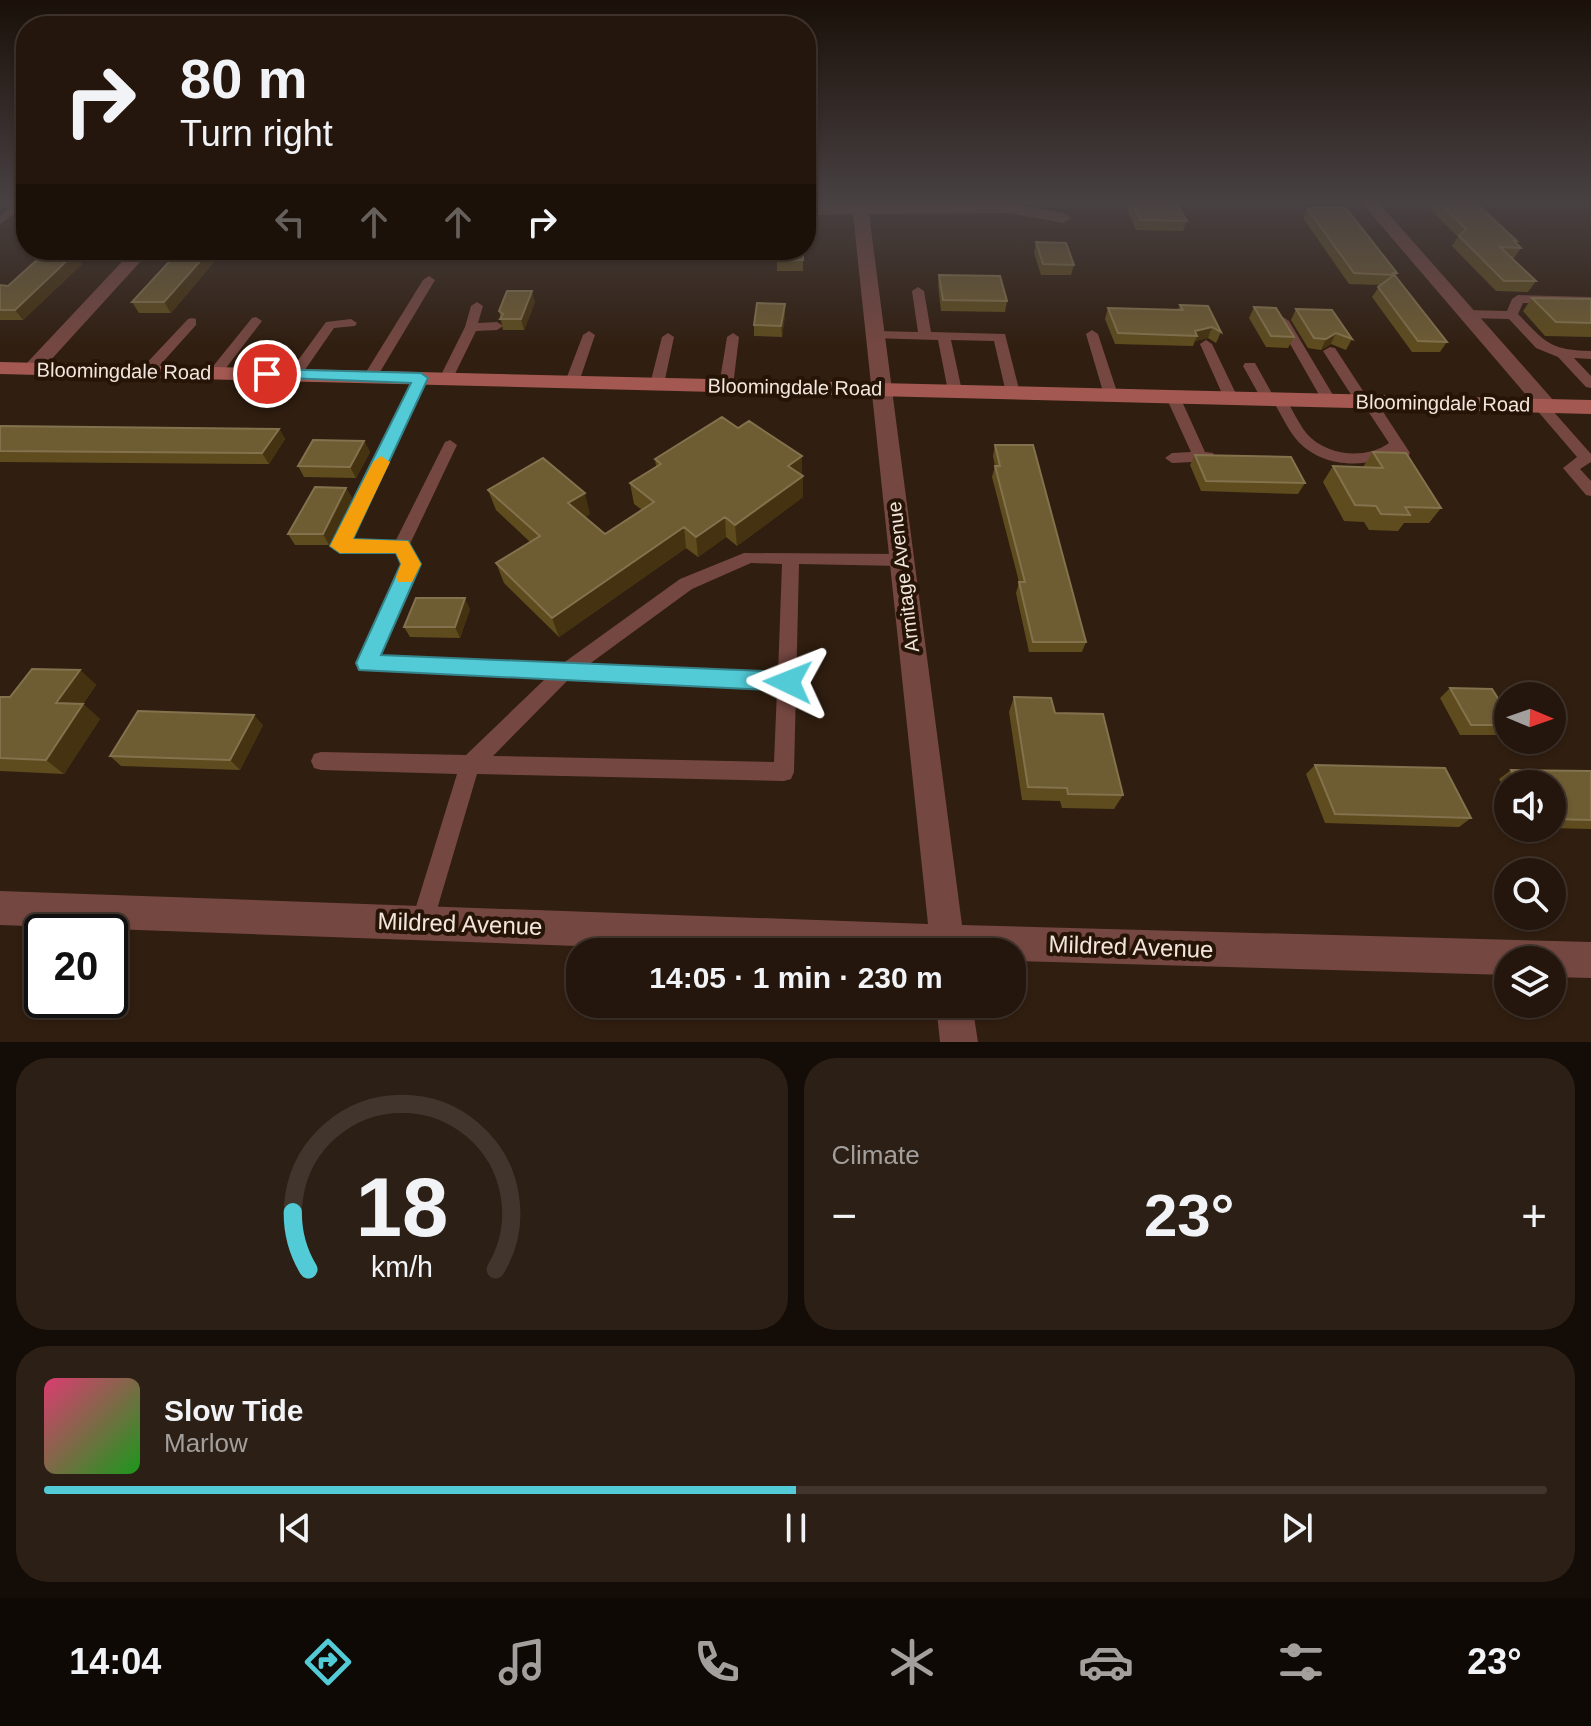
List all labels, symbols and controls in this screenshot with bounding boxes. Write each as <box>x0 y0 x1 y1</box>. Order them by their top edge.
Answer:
text: 80 m <box>180 47 308 110</box>
icon: right <box>48 48 152 152</box>
text: Turn right <box>180 113 333 154</box>
icon: left <box>268 200 312 244</box>
icon: ahead <box>352 200 396 244</box>
icon: ahead <box>436 200 480 244</box>
icon: right <box>520 200 564 244</box>
pin <box>233 340 301 408</box>
icon: arrive <box>245 352 289 396</box>
street label: Bloomingdale Road <box>37 358 211 384</box>
street label: Bloomingdale Road <box>708 374 882 400</box>
street label: Bloomingdale Road <box>1356 390 1530 416</box>
street label: Armitage Avenue <box>883 500 923 654</box>
position arrow <box>746 640 830 724</box>
north arrow <box>1494 682 1566 754</box>
map controls <box>1494 682 1566 1018</box>
button: sound <box>1494 770 1566 842</box>
button: search <box>1494 858 1566 930</box>
street label: Mildred Avenue <box>377 907 543 940</box>
speed limit sign: 20 <box>24 914 128 1018</box>
street label: Mildred Avenue <box>1048 930 1214 963</box>
button: layers <box>1494 946 1566 1018</box>
text: 14:05 · 1 min · 230 m <box>649 961 943 994</box>
text: Climate <box>832 1140 920 1170</box>
text: 18 <box>355 1161 448 1254</box>
text: 23° <box>1144 1182 1235 1249</box>
text: − <box>832 1191 857 1240</box>
text: + <box>1521 1191 1547 1240</box>
text: km/h <box>371 1251 433 1283</box>
text: Slow Tide <box>164 1394 303 1427</box>
text: Marlow <box>164 1428 248 1458</box>
icon: previous <box>273 1506 317 1550</box>
icon: pause <box>774 1506 818 1550</box>
icon: next <box>1275 1506 1319 1550</box>
icon: directions <box>300 1634 356 1690</box>
icon: music <box>494 1634 550 1690</box>
icon: phone <box>689 1634 745 1690</box>
icon: climate <box>884 1634 940 1690</box>
icon: car <box>1078 1634 1134 1690</box>
icon: filters <box>1273 1634 1329 1690</box>
text: 14:04 <box>69 1641 161 1682</box>
text: 23° <box>1467 1641 1522 1682</box>

